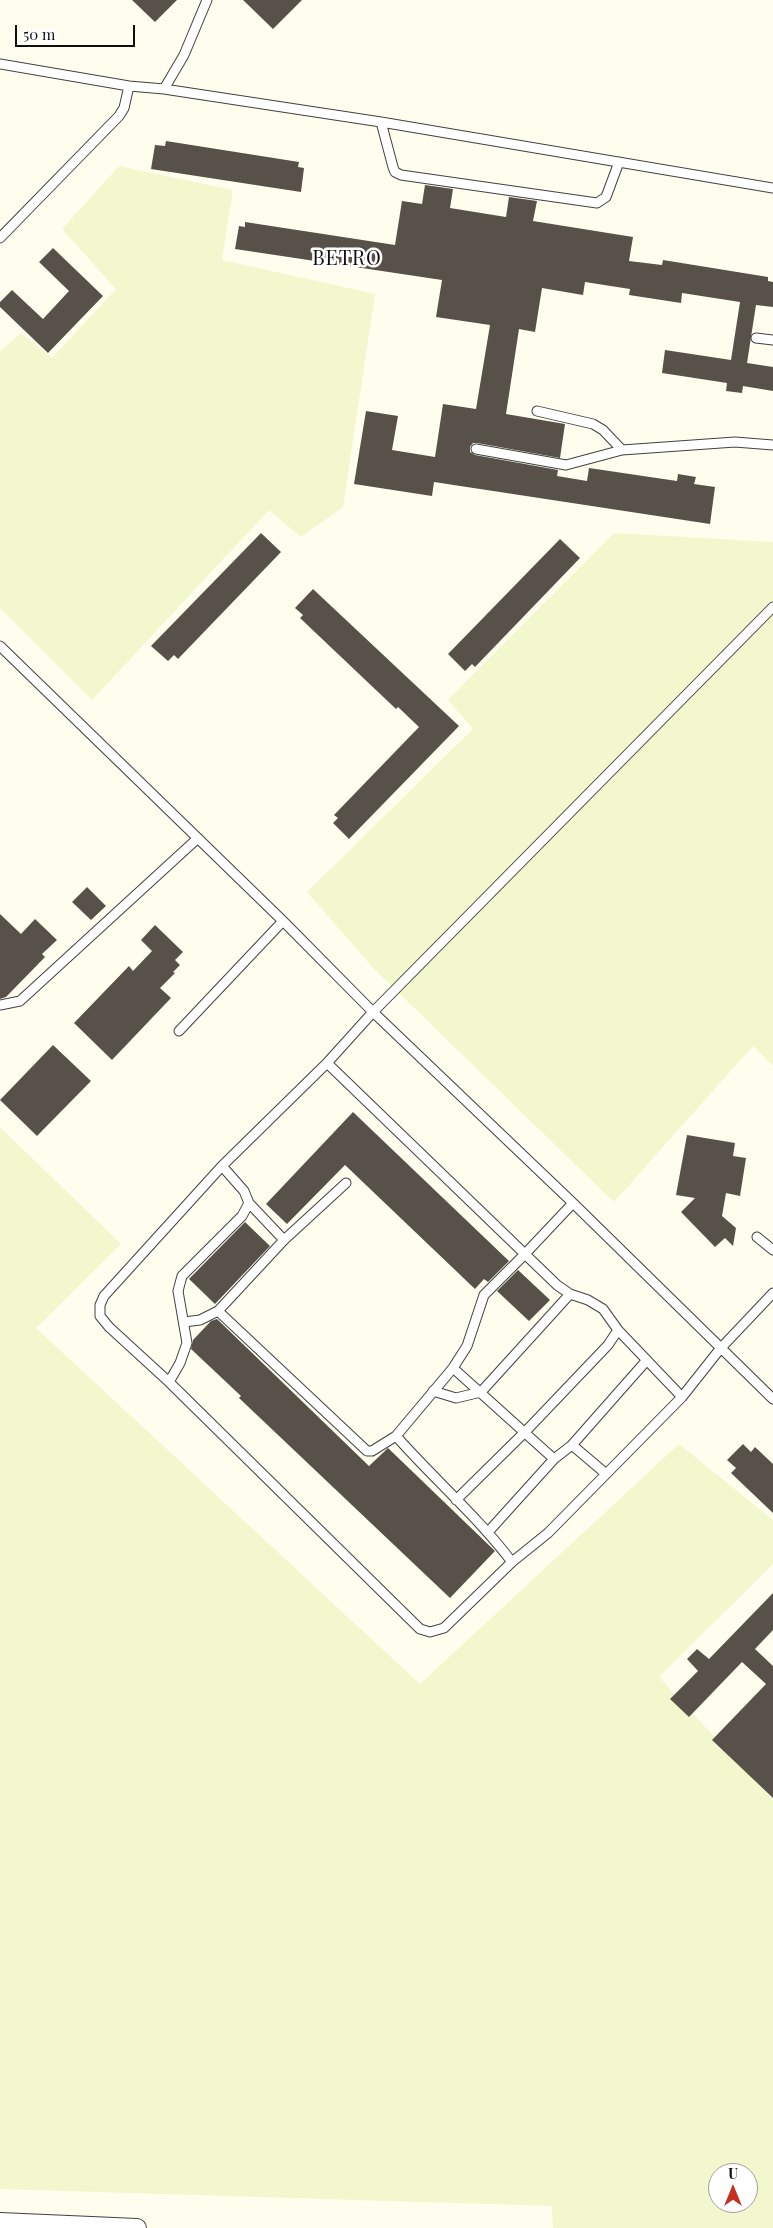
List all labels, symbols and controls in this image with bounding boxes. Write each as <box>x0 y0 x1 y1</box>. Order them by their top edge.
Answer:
scale bar <box>18 15 138 47</box>
text: 50 m <box>23 24 55 44</box>
district label: BETRO <box>312 247 382 271</box>
north arrow <box>708 2163 758 2213</box>
text: U <box>728 2164 738 2183</box>

